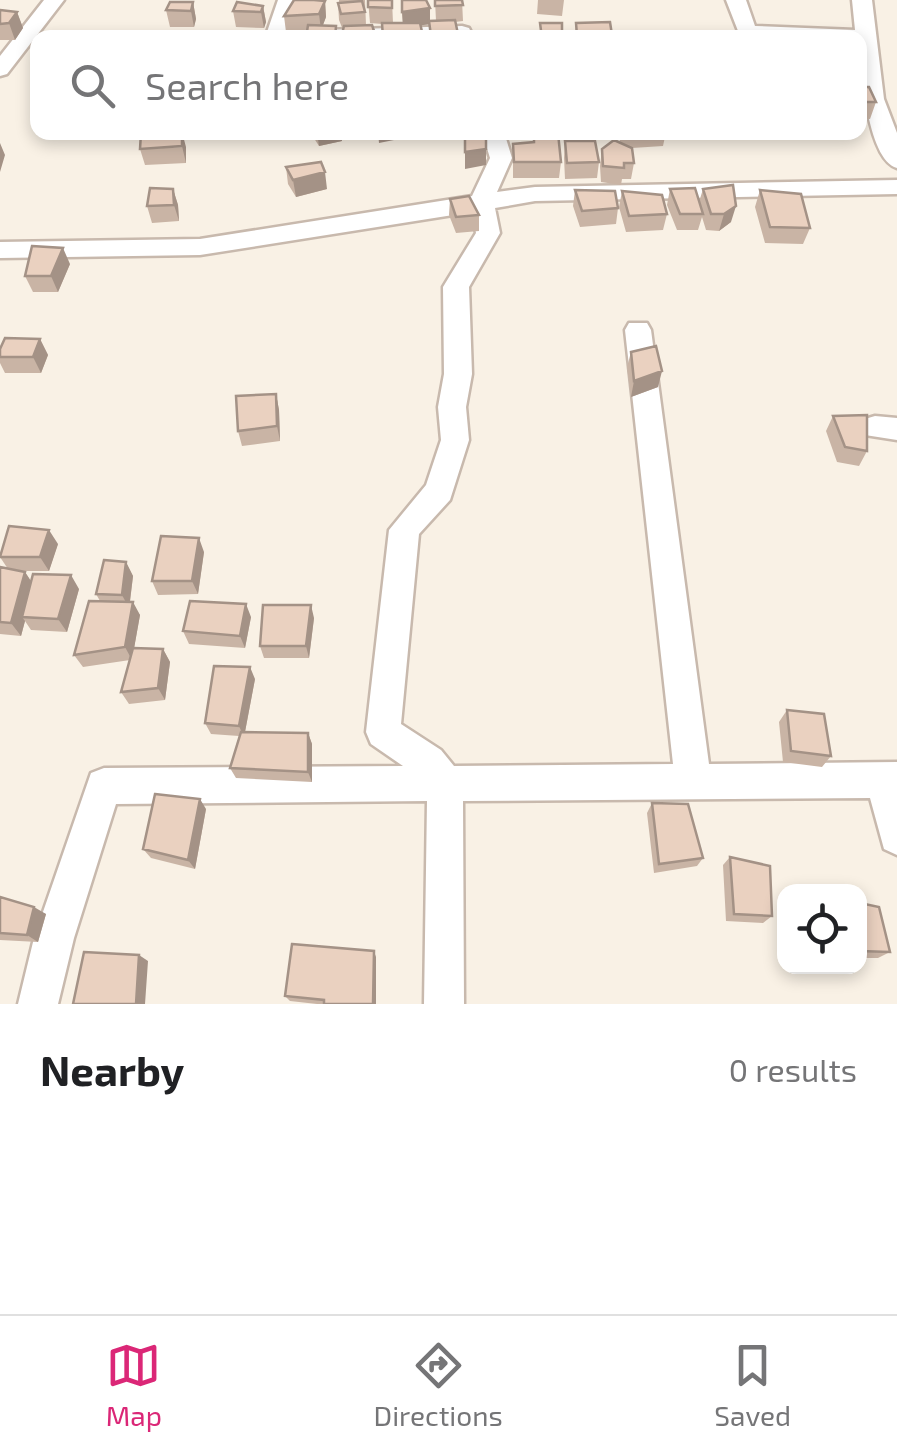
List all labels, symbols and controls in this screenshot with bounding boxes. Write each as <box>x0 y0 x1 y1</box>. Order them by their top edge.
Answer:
search box <box>30 30 867 140</box>
icon: search <box>65 58 120 113</box>
text: Search here <box>145 62 349 108</box>
map controls <box>777 884 867 974</box>
button: locate <box>777 884 867 974</box>
text: Nearby <box>40 1044 184 1094</box>
text: 0 results <box>729 1050 857 1088</box>
tab: Map <box>106 1338 162 1432</box>
tab: Directions <box>374 1338 503 1432</box>
tab: Saved <box>714 1338 791 1432</box>

